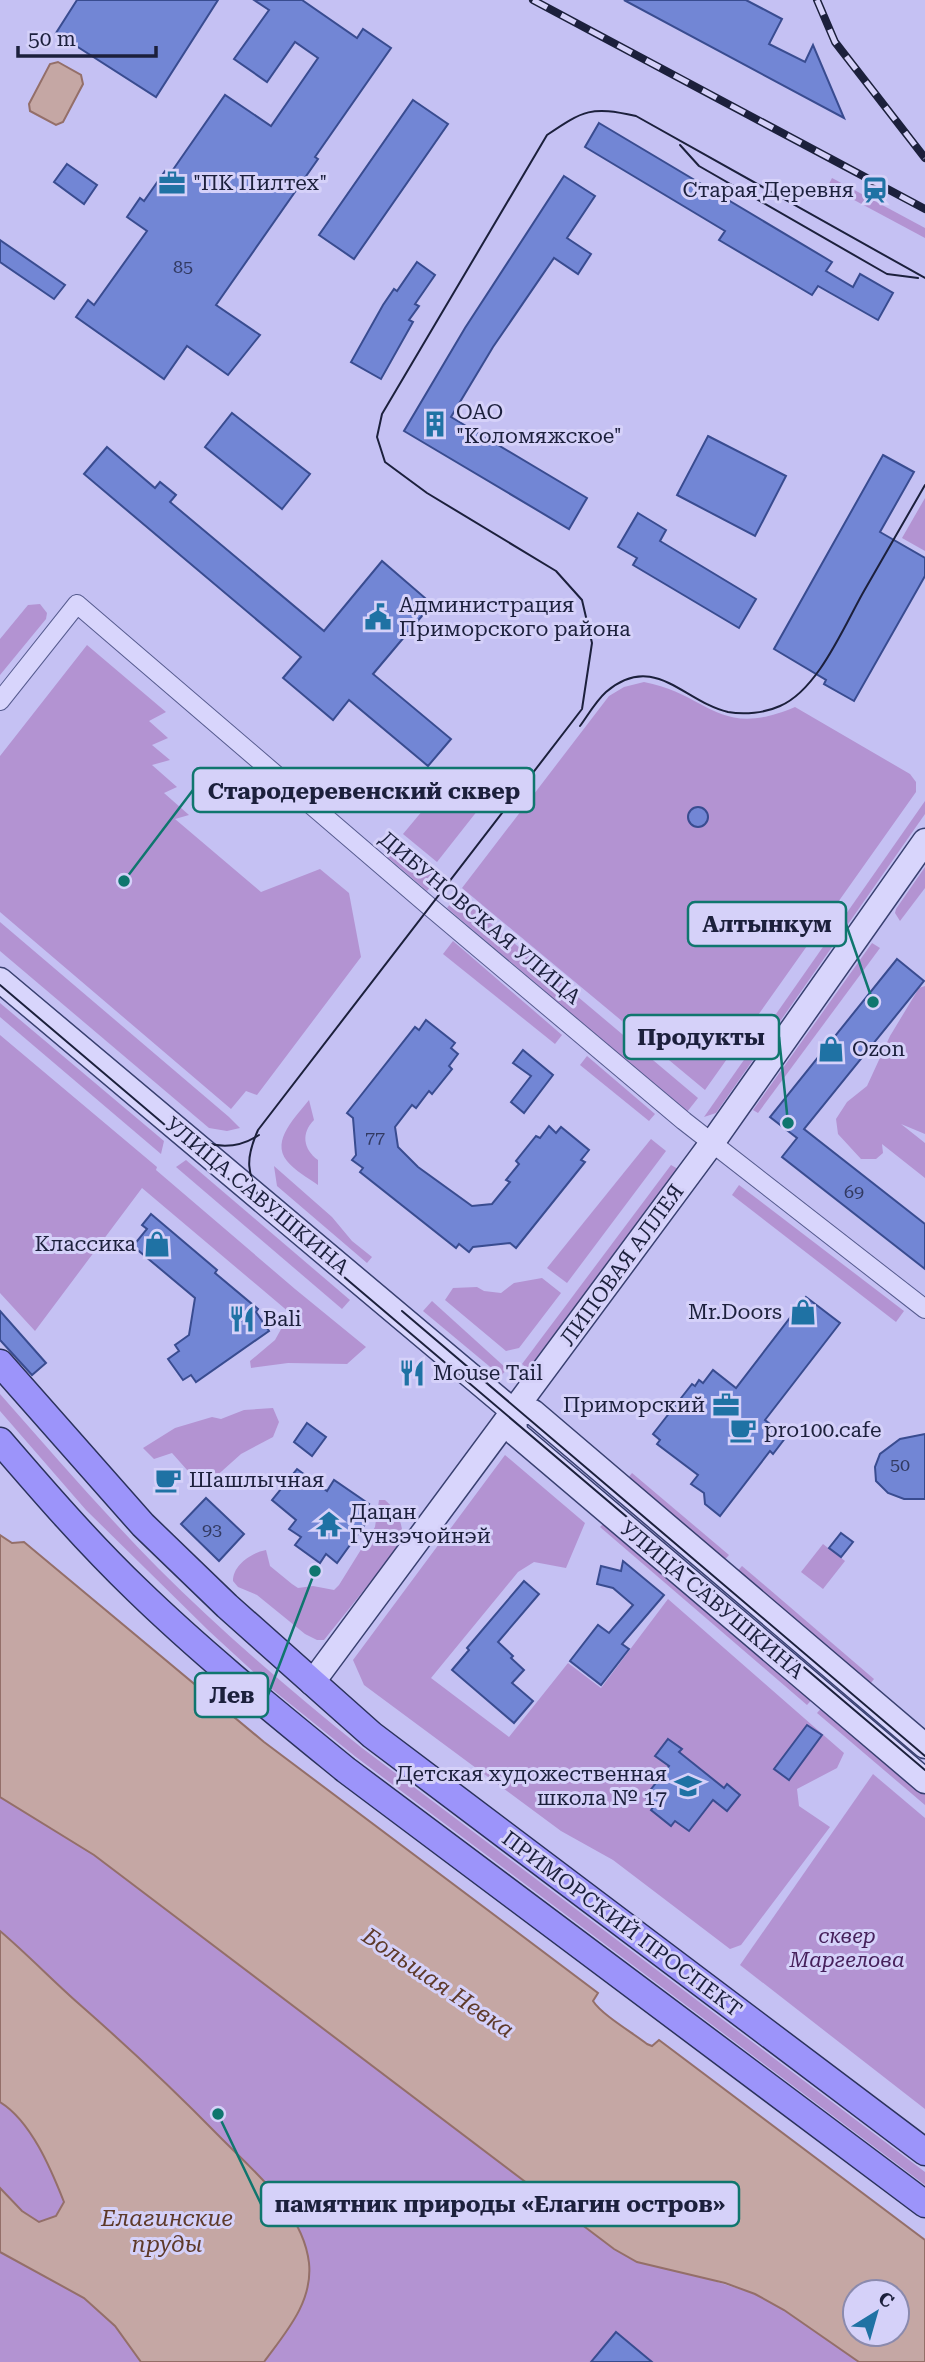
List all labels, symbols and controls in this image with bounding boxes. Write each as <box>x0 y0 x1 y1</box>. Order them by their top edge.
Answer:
scale bar <box>18 14 156 58</box>
text: 50 m <box>28 27 76 51</box>
office icon: "ПК Пилтех" <box>157 168 187 198</box>
place label: "ПК Пилтех" <box>193 171 327 195</box>
station icon: Старая Деревня <box>860 175 890 205</box>
place label: Старая Деревня <box>683 178 854 202</box>
house number: 85 <box>173 256 193 277</box>
place label: ОАО "Коломяжское" <box>456 400 622 448</box>
building icon: ОАО "Коломяжское" <box>420 409 450 439</box>
place label: Администрация Приморского района <box>399 593 631 641</box>
public building icon: Администрация Приморского района <box>363 602 393 632</box>
callout: Стародеревенский сквер <box>193 768 534 812</box>
text: Стародеревенский сквер <box>208 778 520 805</box>
street label: ДИБУНОВСКАЯ УЛИЦА <box>375 827 586 1009</box>
callout: Алтынкум <box>688 902 846 946</box>
text: Алтынкум <box>702 911 832 938</box>
callout: Продукты <box>624 1015 779 1059</box>
text: Продукты <box>637 1024 765 1051</box>
shop icon: Ozon <box>816 1034 846 1064</box>
place label: Ozon <box>852 1037 905 1061</box>
street label: УЛИЦА САВУШКИНА <box>160 1112 354 1280</box>
house number: 77 <box>365 1127 385 1148</box>
street label: ЛИПОВАЯ АЛЛЕЯ <box>555 1180 689 1350</box>
house number: 69 <box>844 1181 864 1202</box>
shop icon: Классика <box>142 1229 172 1259</box>
place label: Классика <box>35 1232 137 1256</box>
shop icon: Mr.Doors <box>788 1297 818 1327</box>
place label: Mr.Doors <box>688 1300 782 1324</box>
restaurant icon: Bali <box>227 1304 257 1334</box>
place label: Bali <box>263 1307 302 1331</box>
restaurant icon: Mouse Tail <box>397 1358 427 1388</box>
place label: Mouse Tail <box>433 1361 543 1385</box>
office icon: Приморский <box>711 1390 741 1420</box>
place label: Приморский <box>563 1393 705 1417</box>
cafe icon: pro100.cafe <box>728 1415 758 1445</box>
place label: pro100.cafe <box>764 1418 881 1442</box>
house number: 50 <box>890 1454 910 1475</box>
cafe icon: Шашлычная <box>153 1465 183 1495</box>
place label: Шашлычная <box>189 1468 324 1492</box>
place label: Дацан Гунзэчойнэй <box>350 1500 491 1548</box>
temple icon: Дацан Гунзэчойнэй <box>314 1509 344 1539</box>
street label: УЛИЦА САВУШКИНА <box>615 1516 809 1684</box>
house number: 93 <box>202 1519 222 1540</box>
callout: Лев <box>195 1673 268 1717</box>
text: Лев <box>209 1682 255 1709</box>
place label: Детская художественная школа № 17 <box>396 1762 667 1810</box>
school or university icon: Детская художественная школа № 17 <box>673 1771 703 1801</box>
street label: ПРИМОРСКИЙ ПРОСПЕКТ <box>498 1826 746 2022</box>
water label: Большая Невка <box>356 1922 519 2044</box>
park label: сквер Маргелова <box>788 1924 905 1972</box>
callout: памятник природы «Елагин остров» <box>261 2182 739 2226</box>
text: памятник природы «Елагин остров» <box>275 2191 725 2218</box>
water label: Елагинские пруды <box>100 2205 233 2258</box>
north arrow <box>841 2278 911 2348</box>
text: С <box>874 2287 898 2313</box>

